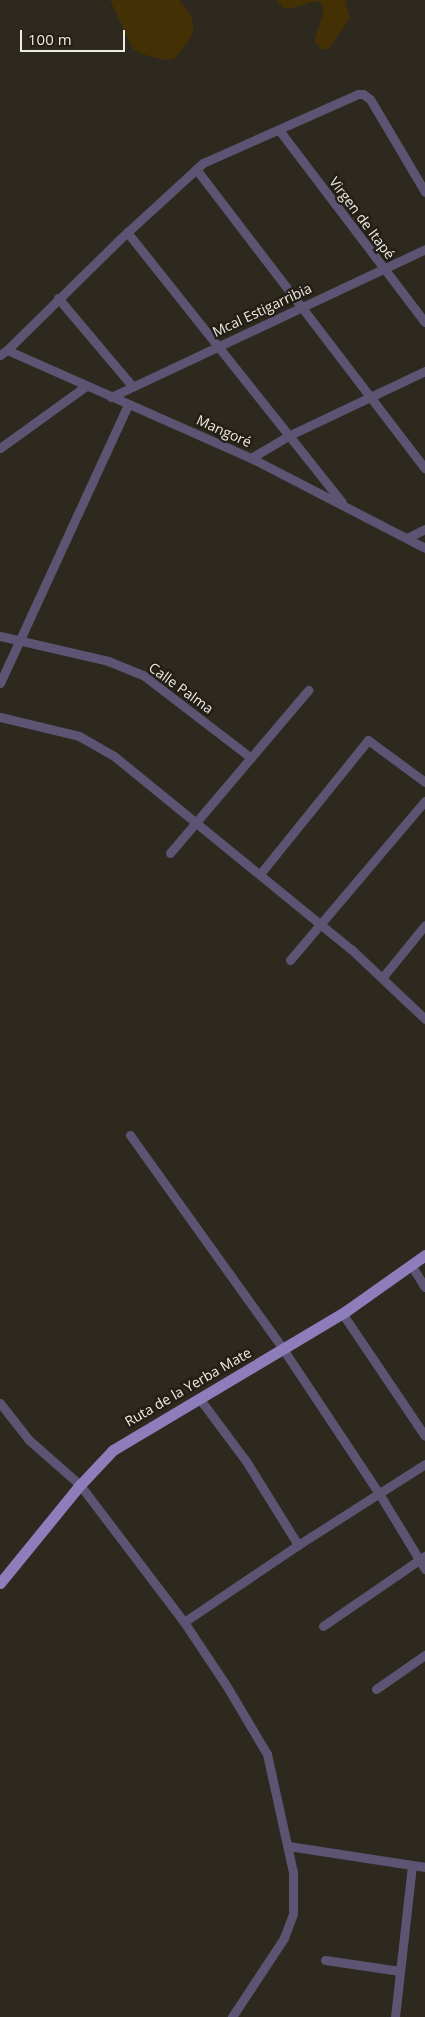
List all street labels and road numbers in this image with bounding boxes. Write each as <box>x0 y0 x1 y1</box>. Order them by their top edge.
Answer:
street label: Virgen de Itapé <box>326 174 398 262</box>
street label: Mcal Estigarribia <box>210 280 314 340</box>
street label: Mangoré <box>194 411 254 451</box>
street label: Calle Palma <box>145 659 217 717</box>
street label: Ruta de la Yerba Mate <box>122 1344 254 1430</box>

